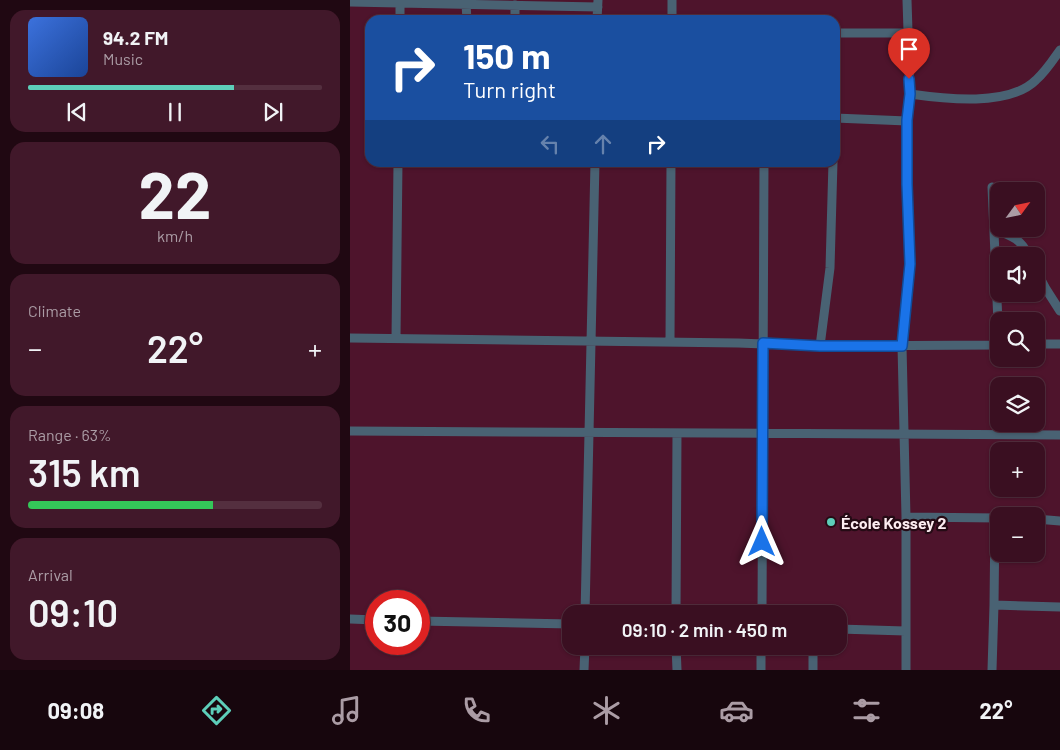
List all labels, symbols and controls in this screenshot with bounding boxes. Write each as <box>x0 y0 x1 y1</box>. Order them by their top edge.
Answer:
text: 94.2 FM <box>103 26 168 49</box>
pin <box>888 28 930 79</box>
text: 150 m <box>463 34 550 76</box>
icon: right <box>380 35 445 100</box>
icon: arrive <box>895 35 923 63</box>
text: Music <box>103 49 143 68</box>
text: Turn right <box>463 76 556 102</box>
icon: previous <box>63 98 91 126</box>
icon: pause <box>161 98 189 126</box>
icon: next <box>259 98 287 126</box>
icon: left <box>536 130 564 158</box>
icon: ahead <box>589 130 617 158</box>
icon: right <box>642 130 670 158</box>
text: 22 <box>139 154 211 232</box>
north arrow <box>990 182 1045 238</box>
map controls <box>990 182 1045 562</box>
text: km/h <box>157 226 193 245</box>
button: sound <box>990 247 1045 302</box>
text: Climate <box>28 301 81 320</box>
button: search <box>990 312 1045 367</box>
text: 22° <box>147 325 203 371</box>
text: − <box>28 331 42 365</box>
text: + <box>308 331 322 365</box>
button: layers <box>990 377 1045 432</box>
text: Range · 63% <box>28 425 112 444</box>
button: + <box>990 442 1045 497</box>
text: 315 km <box>28 449 141 495</box>
button: − <box>990 507 1045 562</box>
place label: École Kossey 2 <box>841 513 946 532</box>
position arrow <box>735 515 787 567</box>
marker: École Kossey 2 <box>825 516 837 528</box>
text: Arrival <box>28 565 73 584</box>
text: 09:10 <box>28 589 118 635</box>
speed limit sign: 30 <box>365 590 430 655</box>
text: 09:10 · 2 min · 450 m <box>622 618 787 641</box>
icon: directions <box>199 693 234 728</box>
icon: music <box>329 693 364 728</box>
icon: phone <box>459 693 494 728</box>
icon: climate <box>589 693 624 728</box>
icon: car <box>719 693 754 728</box>
icon: filters <box>849 693 884 728</box>
text: 09:08 <box>48 697 104 723</box>
text: 22° <box>980 697 1012 723</box>

